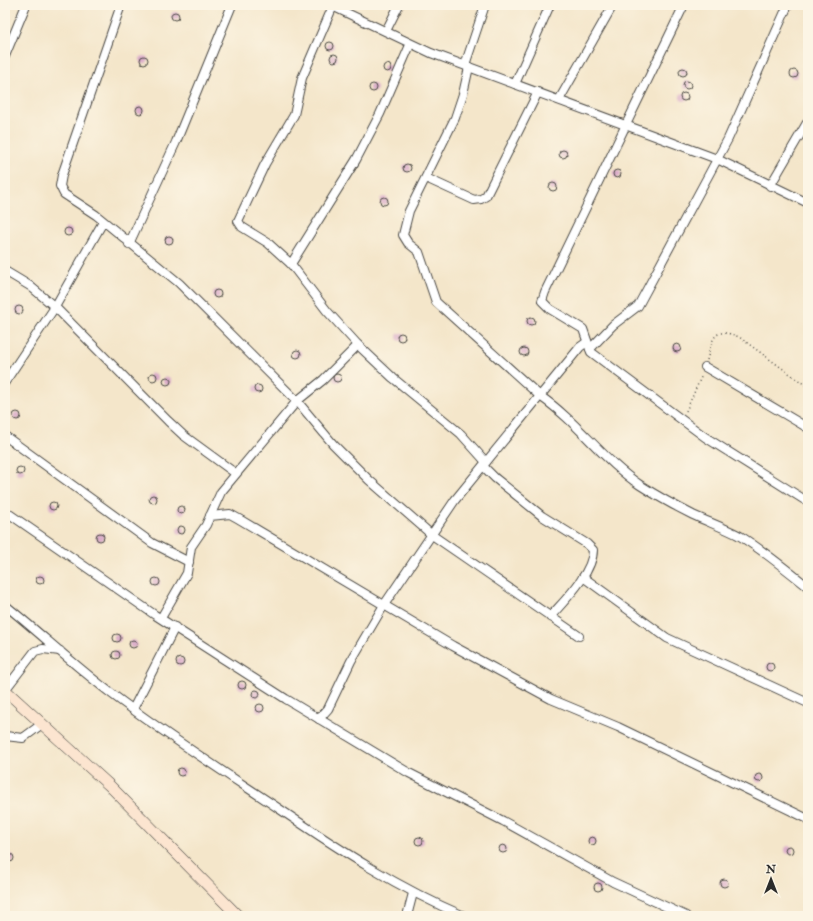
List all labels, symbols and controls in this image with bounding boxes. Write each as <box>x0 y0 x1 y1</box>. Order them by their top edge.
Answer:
north arrow <box>751 859 791 899</box>
text: N <box>765 863 777 876</box>

